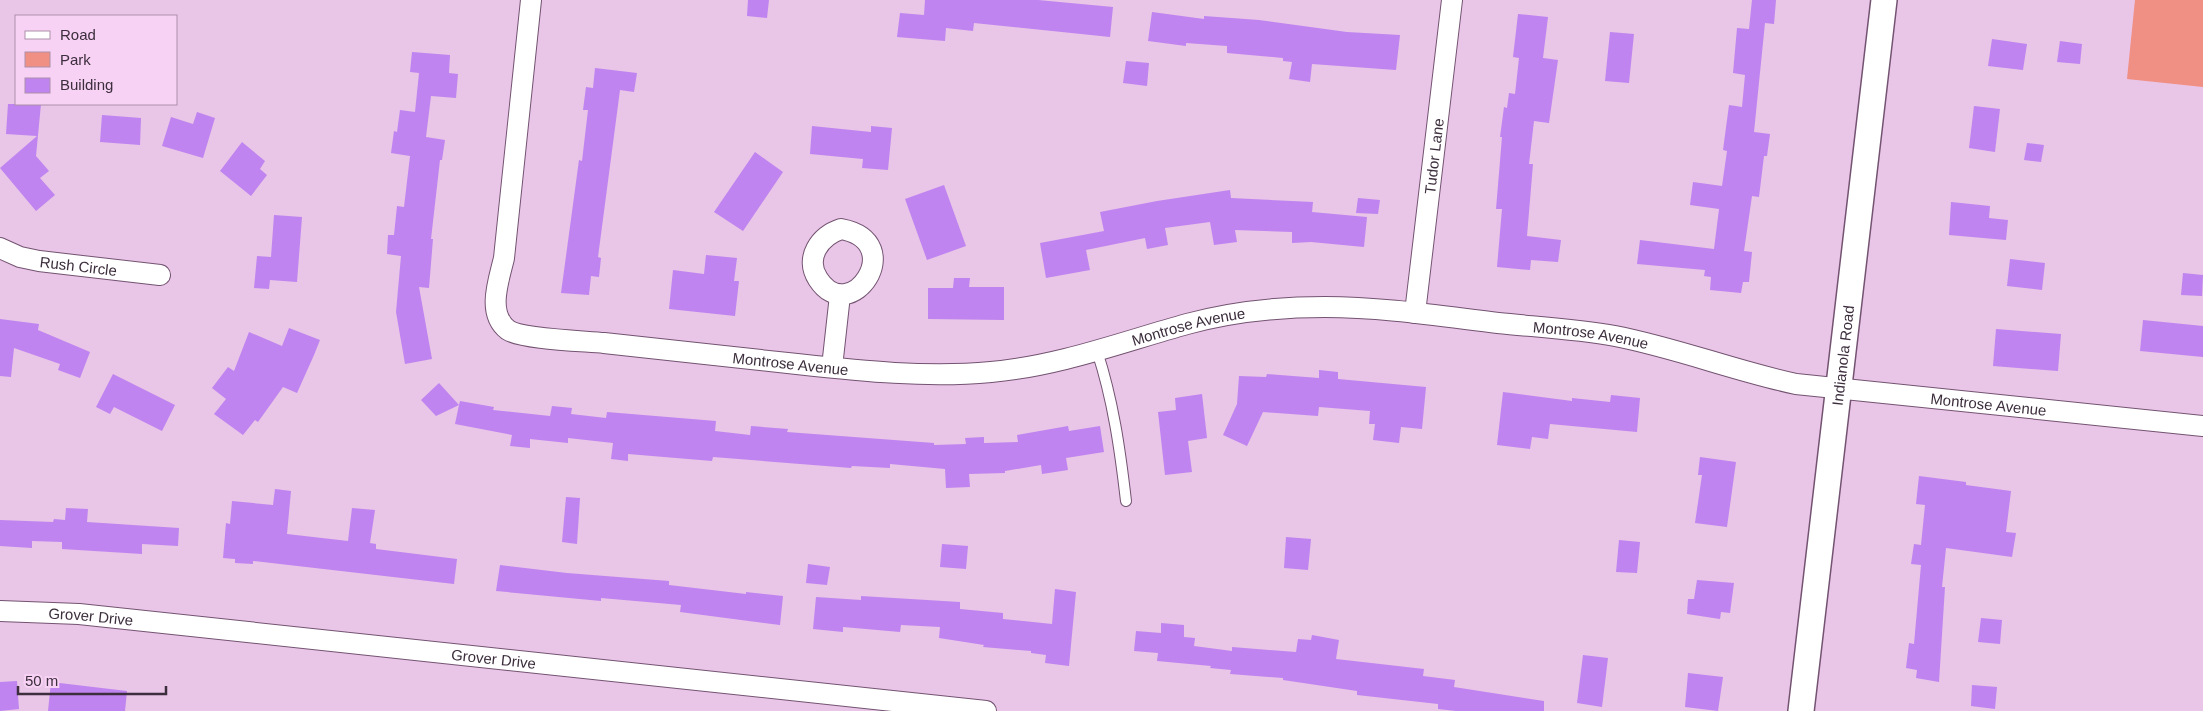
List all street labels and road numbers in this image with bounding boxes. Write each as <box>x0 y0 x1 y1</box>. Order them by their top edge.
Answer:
street label: Tudor Lane <box>1421 117 1446 195</box>
street label: Rush Circle <box>39 253 118 278</box>
street label: Montrose Avenue <box>1129 304 1246 348</box>
street label: Indianola Road <box>1828 304 1857 407</box>
street label: Montrose Avenue <box>1532 318 1650 352</box>
street label: Montrose Avenue <box>732 349 849 378</box>
street label: Montrose Avenue <box>1930 389 2047 418</box>
street label: Grover Drive <box>48 604 134 628</box>
street label: Grover Drive <box>450 645 537 671</box>

